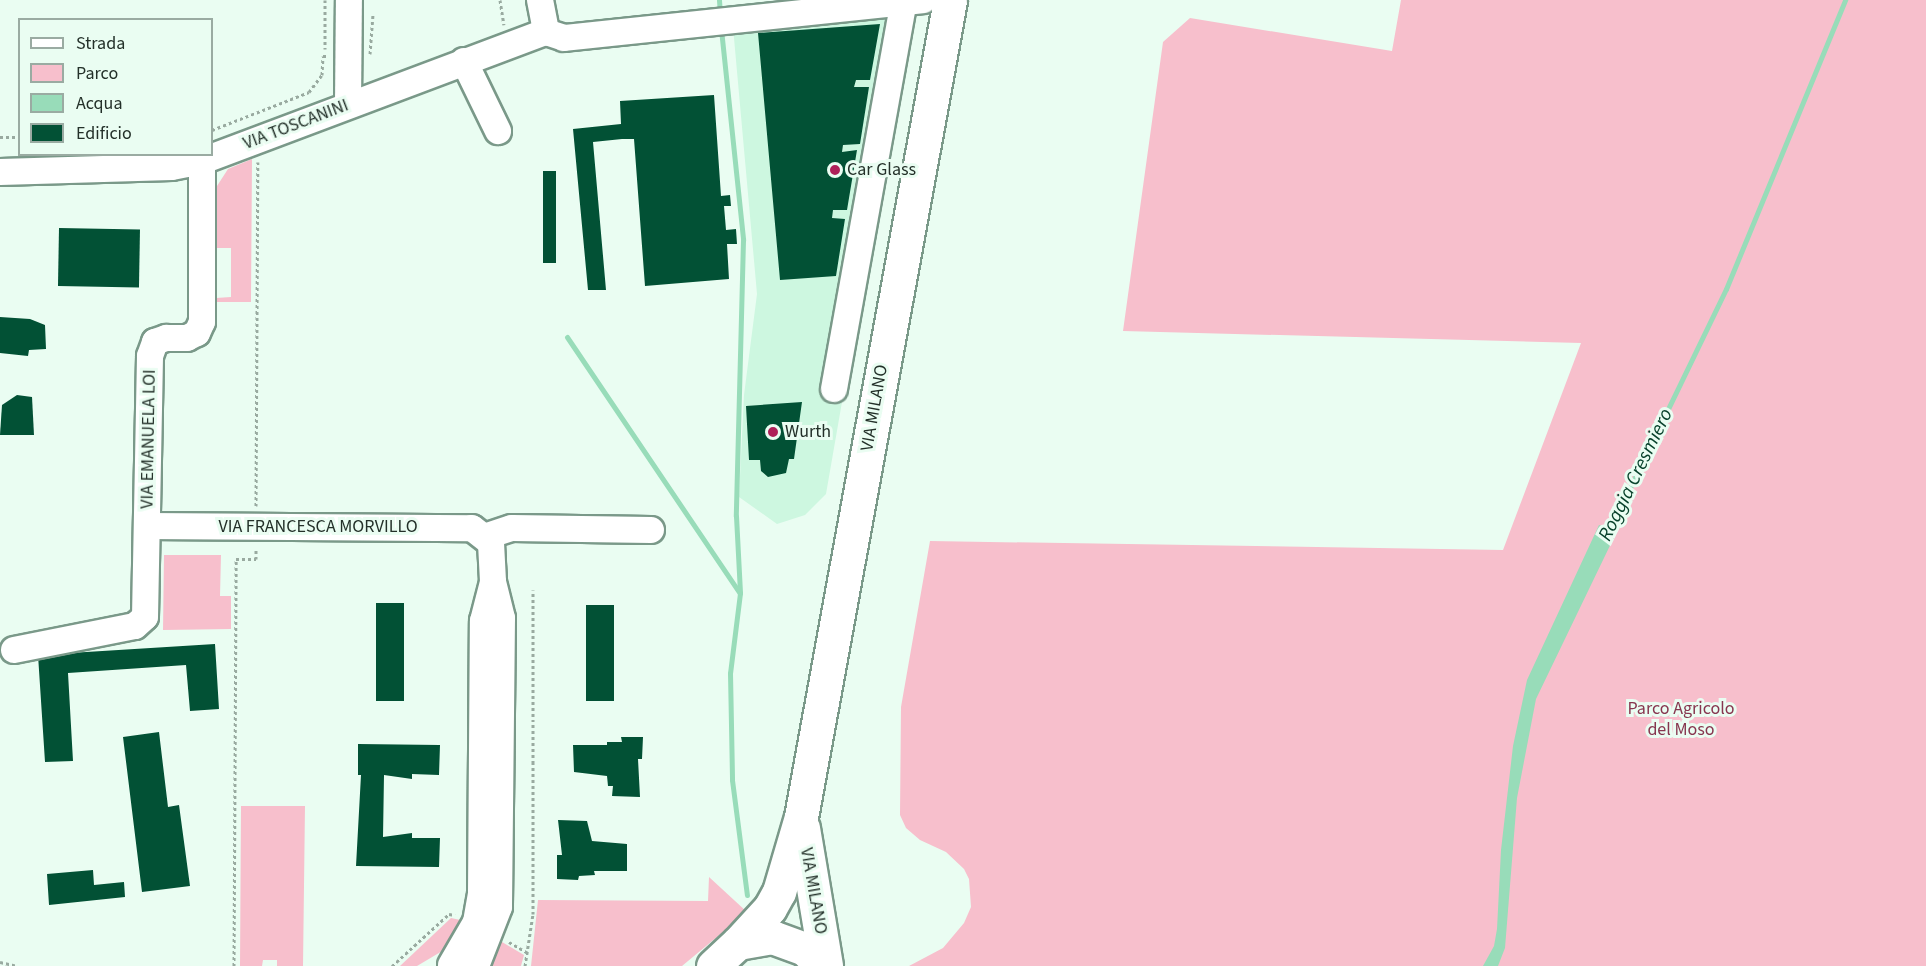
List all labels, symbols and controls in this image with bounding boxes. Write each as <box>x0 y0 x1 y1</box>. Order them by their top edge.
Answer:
legend <box>18 18 213 156</box>
text: Strada <box>76 31 125 56</box>
text: Parco <box>76 61 118 86</box>
text: Acqua <box>76 91 122 116</box>
street label: VIA TOSCANINI <box>240 95 352 155</box>
text: Edificio <box>76 121 132 146</box>
place label: Car Glass <box>847 159 916 181</box>
marker: Car Glass <box>828 163 842 177</box>
street label: VIA MILANO <box>857 363 893 453</box>
street label: VIA EMANUELA LOI <box>137 369 161 509</box>
water label: Roggia Cresmiero <box>1594 405 1678 545</box>
place label: Wurth <box>785 421 831 443</box>
marker: Wurth <box>766 425 780 439</box>
street label: VIA FRANCESCA MORVILLO <box>218 516 418 538</box>
park label: Parco Agricolo del Moso <box>1627 699 1735 742</box>
street label: VIA MILANO <box>795 846 831 936</box>

